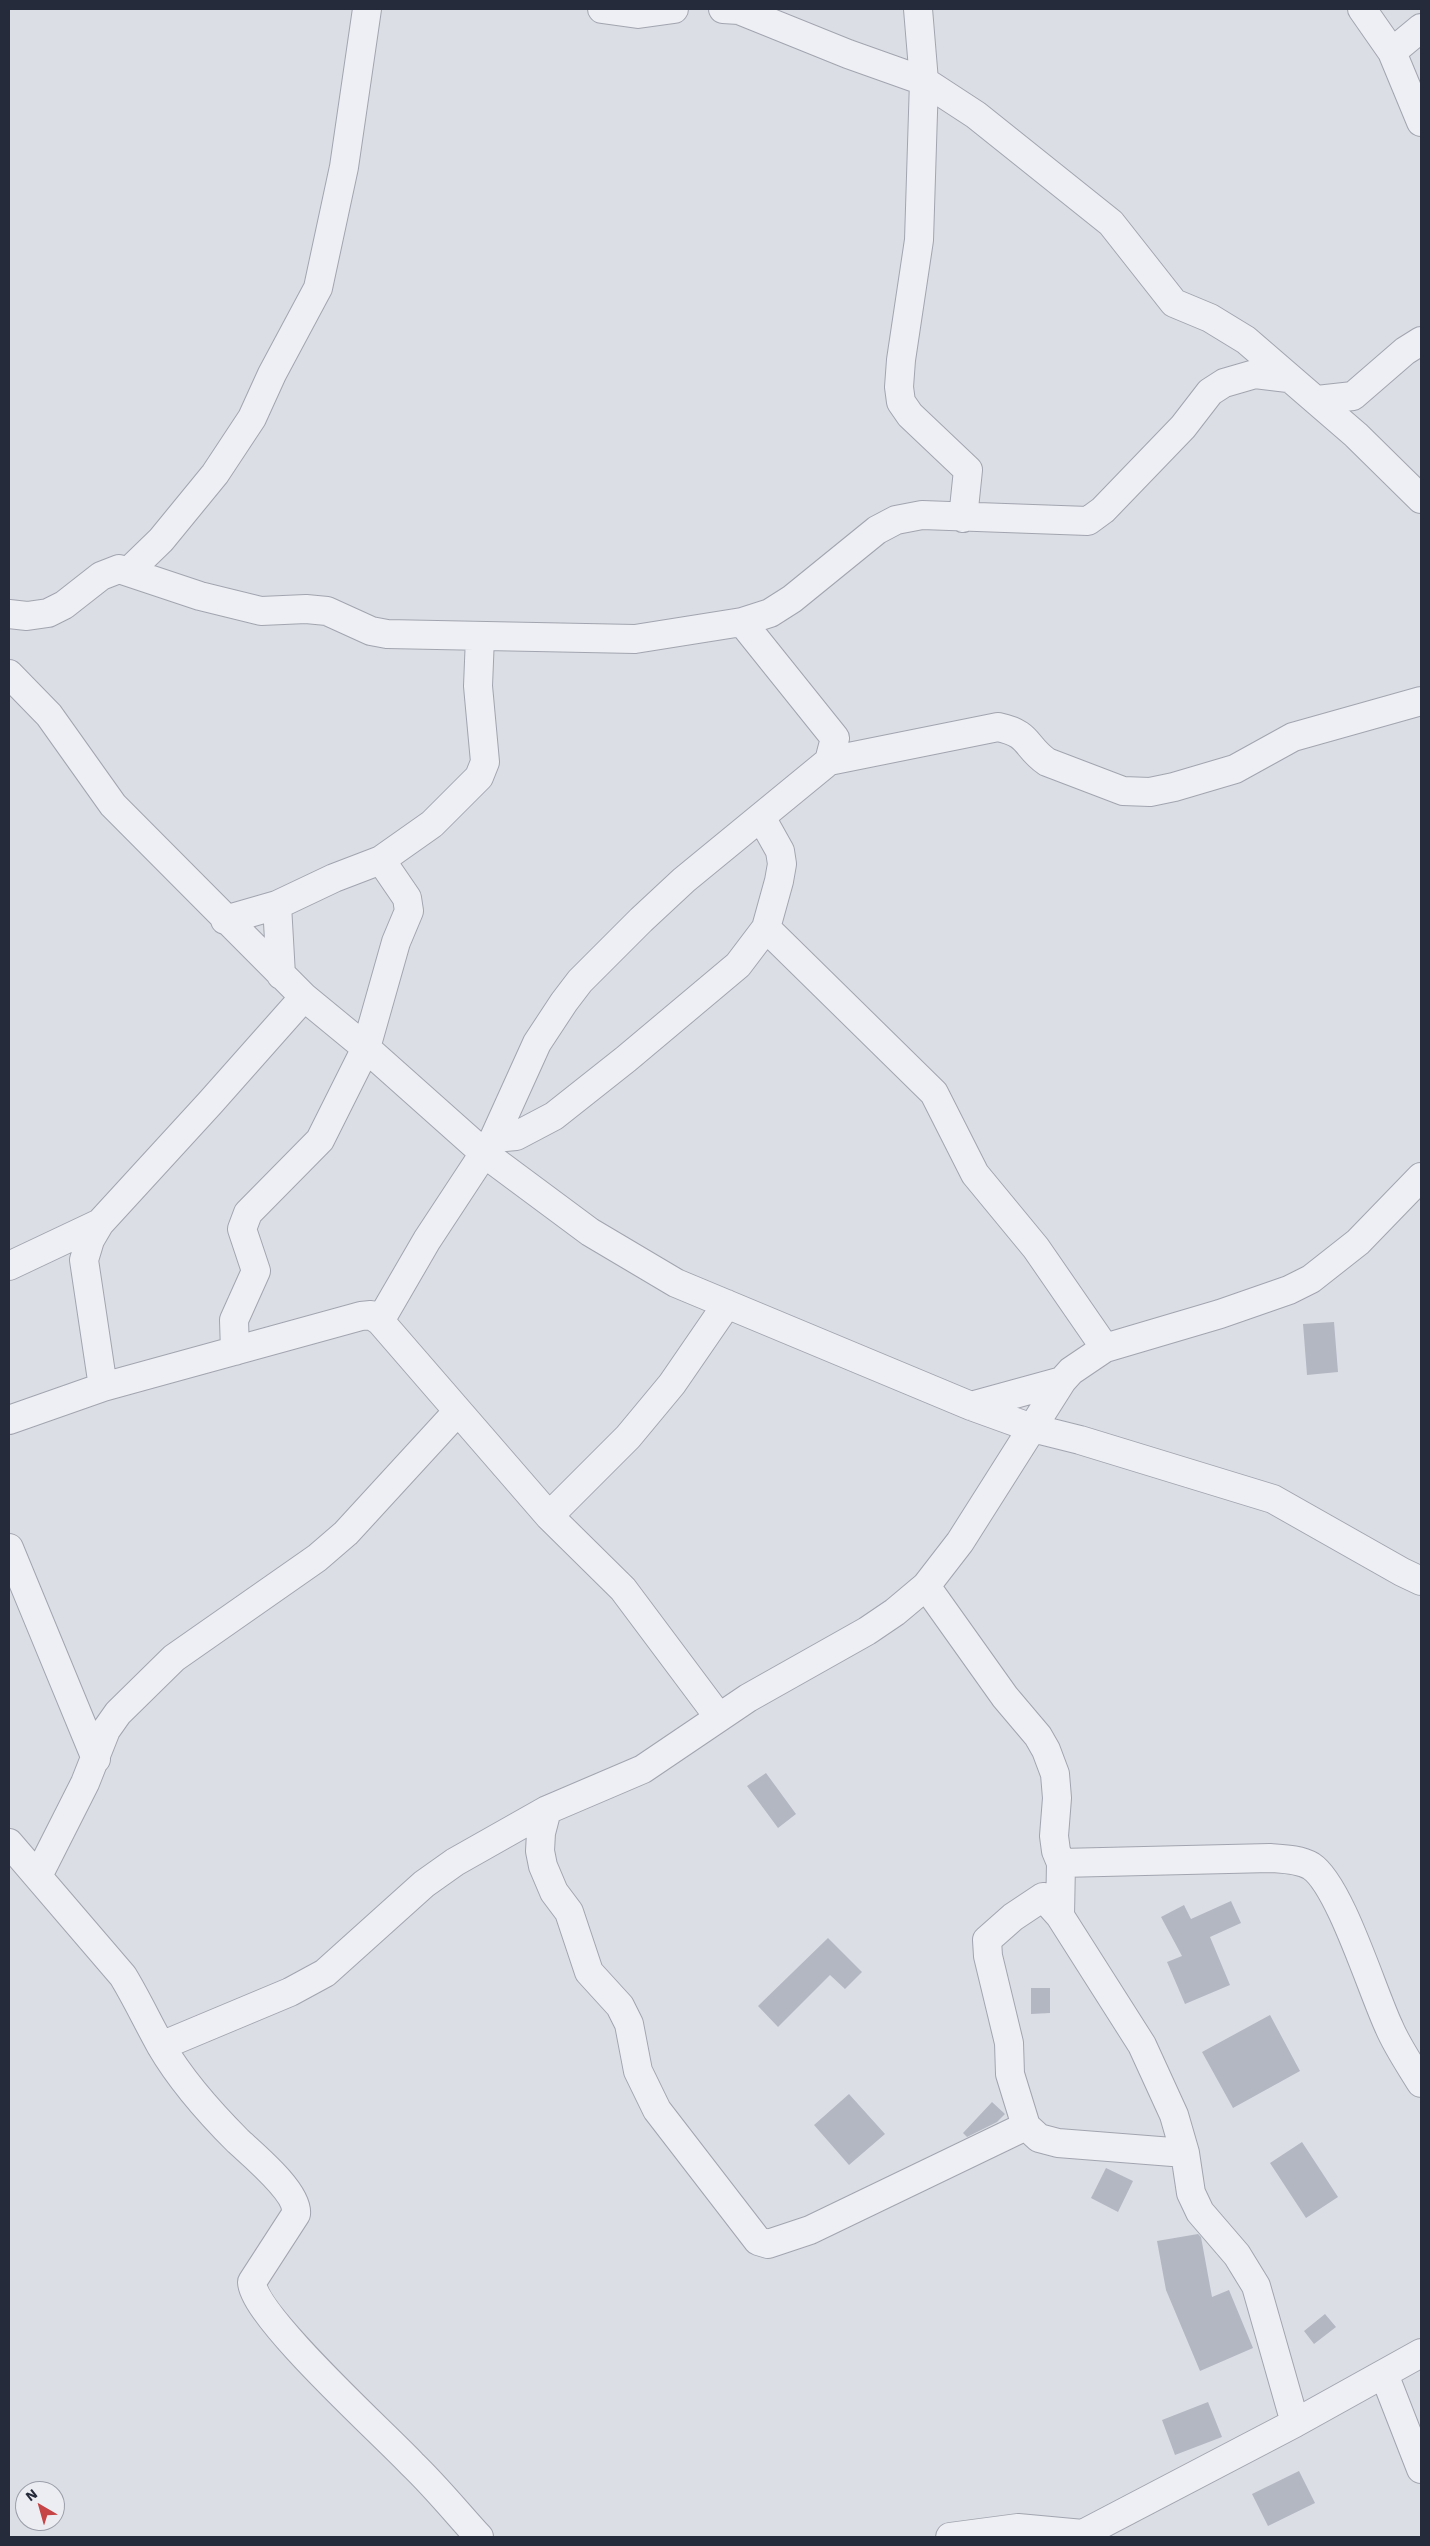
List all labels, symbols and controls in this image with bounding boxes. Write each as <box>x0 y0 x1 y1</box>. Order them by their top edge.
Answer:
north arrow <box>15 2481 65 2531</box>
text: N <box>22 2485 40 2504</box>

